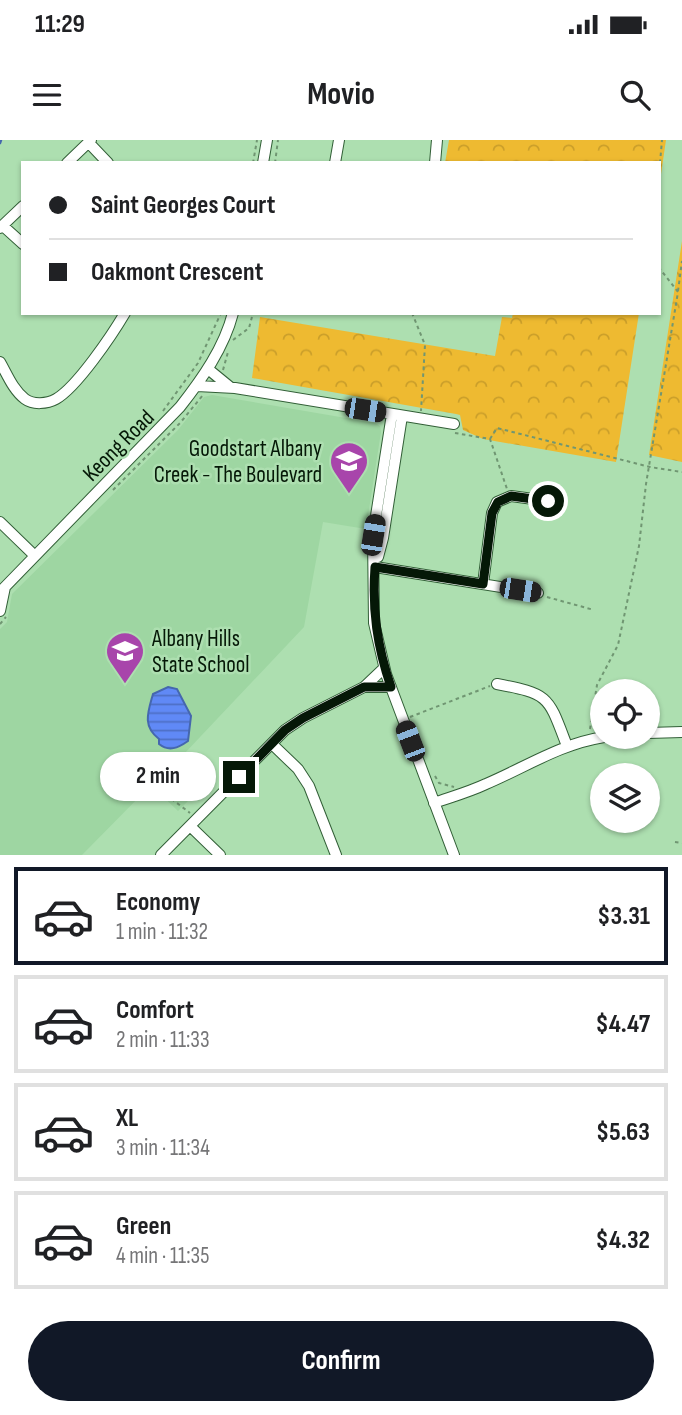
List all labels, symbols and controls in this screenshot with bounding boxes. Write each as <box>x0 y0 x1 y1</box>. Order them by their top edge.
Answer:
text: 11:29 <box>35 9 85 40</box>
text: Movio <box>307 75 375 114</box>
icon: menu <box>28 76 66 114</box>
icon: search <box>616 76 654 114</box>
text: Saint Georges Court <box>91 190 275 221</box>
text: Oakmont Crescent <box>91 257 263 288</box>
car <box>343 396 388 424</box>
street label: Keong Road <box>77 404 160 487</box>
place label: Goodstart Albany Creek - The Boulevard <box>154 435 322 489</box>
school or university icon: Goodstart Albany Creek - The Boulevard <box>328 440 370 495</box>
route start <box>532 485 564 517</box>
car <box>360 513 387 557</box>
car <box>498 576 543 604</box>
place label: Albany Hills State School <box>151 625 250 679</box>
school or university icon: Albany Hills State School <box>104 630 146 685</box>
map controls <box>590 679 660 833</box>
button: locate <box>590 679 660 749</box>
car <box>393 718 428 764</box>
callout: 2 min <box>99 752 215 802</box>
route end <box>223 761 255 793</box>
text: 2 min <box>136 762 180 790</box>
button: layers <box>590 763 660 833</box>
icon: car <box>32 885 95 948</box>
text: Economy <box>116 887 200 918</box>
text: $3.31 <box>597 901 650 932</box>
text: 1 min · 11:32 <box>116 918 208 946</box>
icon: car <box>32 993 95 1056</box>
text: Comfort <box>116 995 194 1026</box>
text: $4.47 <box>595 1009 650 1040</box>
text: 2 min · 11:33 <box>116 1026 210 1054</box>
icon: car <box>32 1101 95 1164</box>
text: XL <box>116 1103 138 1134</box>
text: $5.63 <box>596 1117 650 1148</box>
text: 3 min · 11:34 <box>116 1134 210 1162</box>
icon: car <box>32 1209 95 1272</box>
text: Green <box>116 1211 171 1242</box>
text: $4.32 <box>596 1225 650 1256</box>
text: 4 min · 11:35 <box>116 1242 209 1270</box>
button: Confirm <box>28 1321 654 1401</box>

